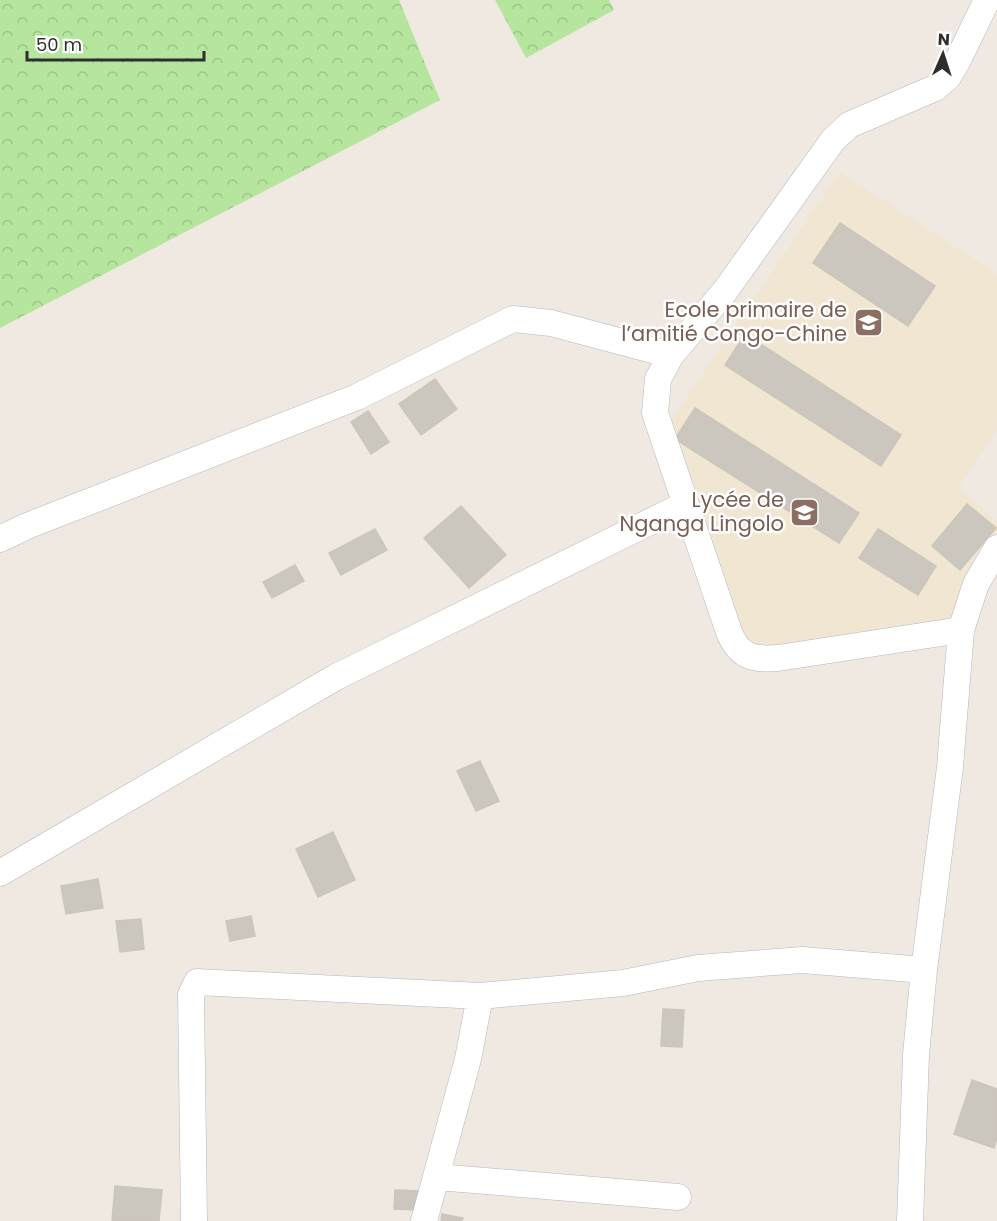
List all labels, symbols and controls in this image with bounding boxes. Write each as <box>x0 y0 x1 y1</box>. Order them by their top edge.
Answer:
scale bar <box>27 24 204 62</box>
north arrow <box>913 24 973 84</box>
text: N <box>937 28 950 51</box>
text: 50 m <box>36 32 82 57</box>
place label: Ecole primaire de l’amitié Congo-Chine <box>621 295 847 348</box>
school or university icon: Ecole primaire de l’amitié Congo-Chine <box>852 306 884 338</box>
place label: Lycée de Nganga Lingolo <box>619 485 784 538</box>
school or university icon: Lycée de Nganga Lingolo <box>789 496 821 528</box>

